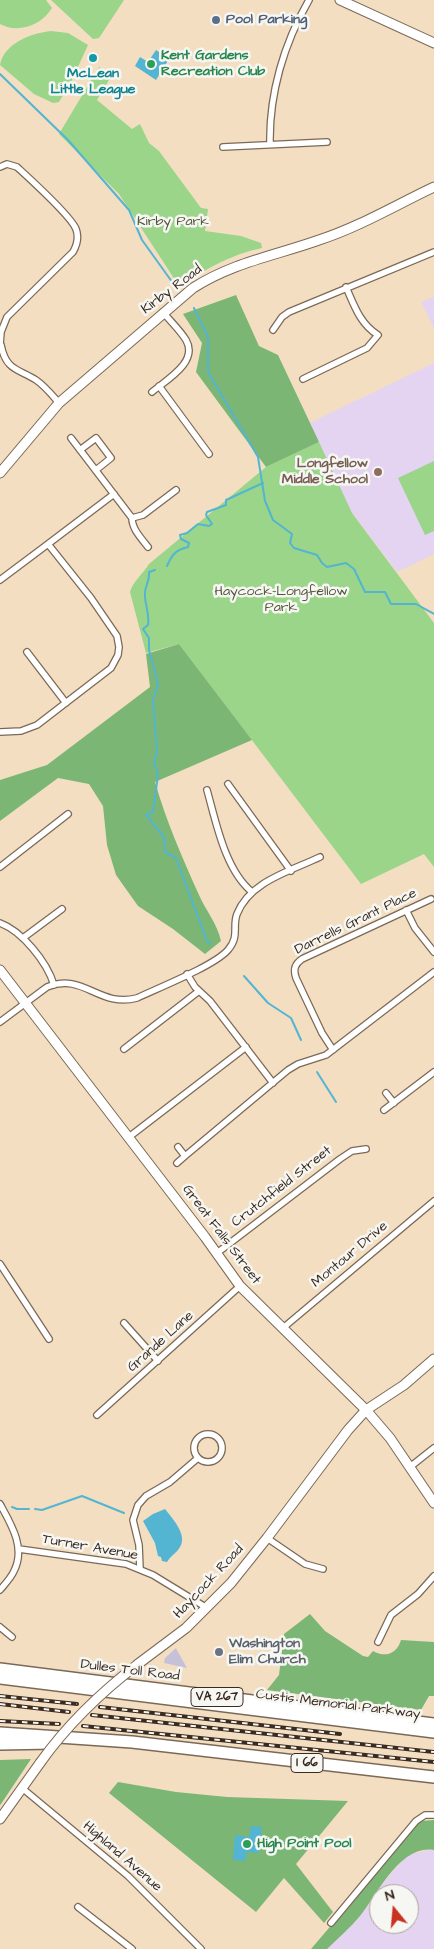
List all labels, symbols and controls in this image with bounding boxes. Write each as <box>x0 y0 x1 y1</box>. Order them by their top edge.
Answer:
place label: Pool Parking <box>226 12 307 28</box>
marker: Pool Parking <box>210 14 222 26</box>
place label: Kent Gardens Recreation Club <box>161 48 265 80</box>
marker: McLean Little League <box>87 52 99 64</box>
marker: Kent Gardens Recreation Club <box>145 58 157 70</box>
place label: McLean Little League <box>51 66 135 98</box>
park label: Kirby Park <box>137 214 209 230</box>
street label: Kirby Road <box>138 262 206 318</box>
place label: Longfellow Middle School <box>282 456 368 488</box>
marker: Longfellow Middle School <box>372 466 384 478</box>
park label: Haycock-Longfellow Park <box>214 584 348 616</box>
street label: Darrells Grant Place <box>292 885 420 959</box>
street label: Crutchfield Street <box>229 1143 335 1231</box>
street label: Great Falls Street <box>178 1182 264 1288</box>
street label: Montour Drive <box>309 1218 391 1292</box>
street label: Grande Lane <box>124 1308 198 1376</box>
street label: Turner Avenue <box>41 1531 139 1565</box>
street label: Haycock Road <box>170 1541 248 1623</box>
place label: Washington Elim Church <box>229 1636 306 1668</box>
marker: Washington Elim Church <box>213 1646 225 1658</box>
street label: Dulles Toll Road <box>80 1657 180 1685</box>
street label: Custis Memorial Parkway <box>255 1687 421 1723</box>
road number: VA 267 <box>191 1688 243 1706</box>
road number: I 66 <box>291 1754 323 1772</box>
street label: Highland Avenue <box>79 1818 165 1896</box>
place label: High Point Pool <box>257 1836 351 1852</box>
marker: High Point Pool <box>241 1838 253 1850</box>
north arrow <box>369 1884 419 1934</box>
text: N <box>383 1885 397 1906</box>

